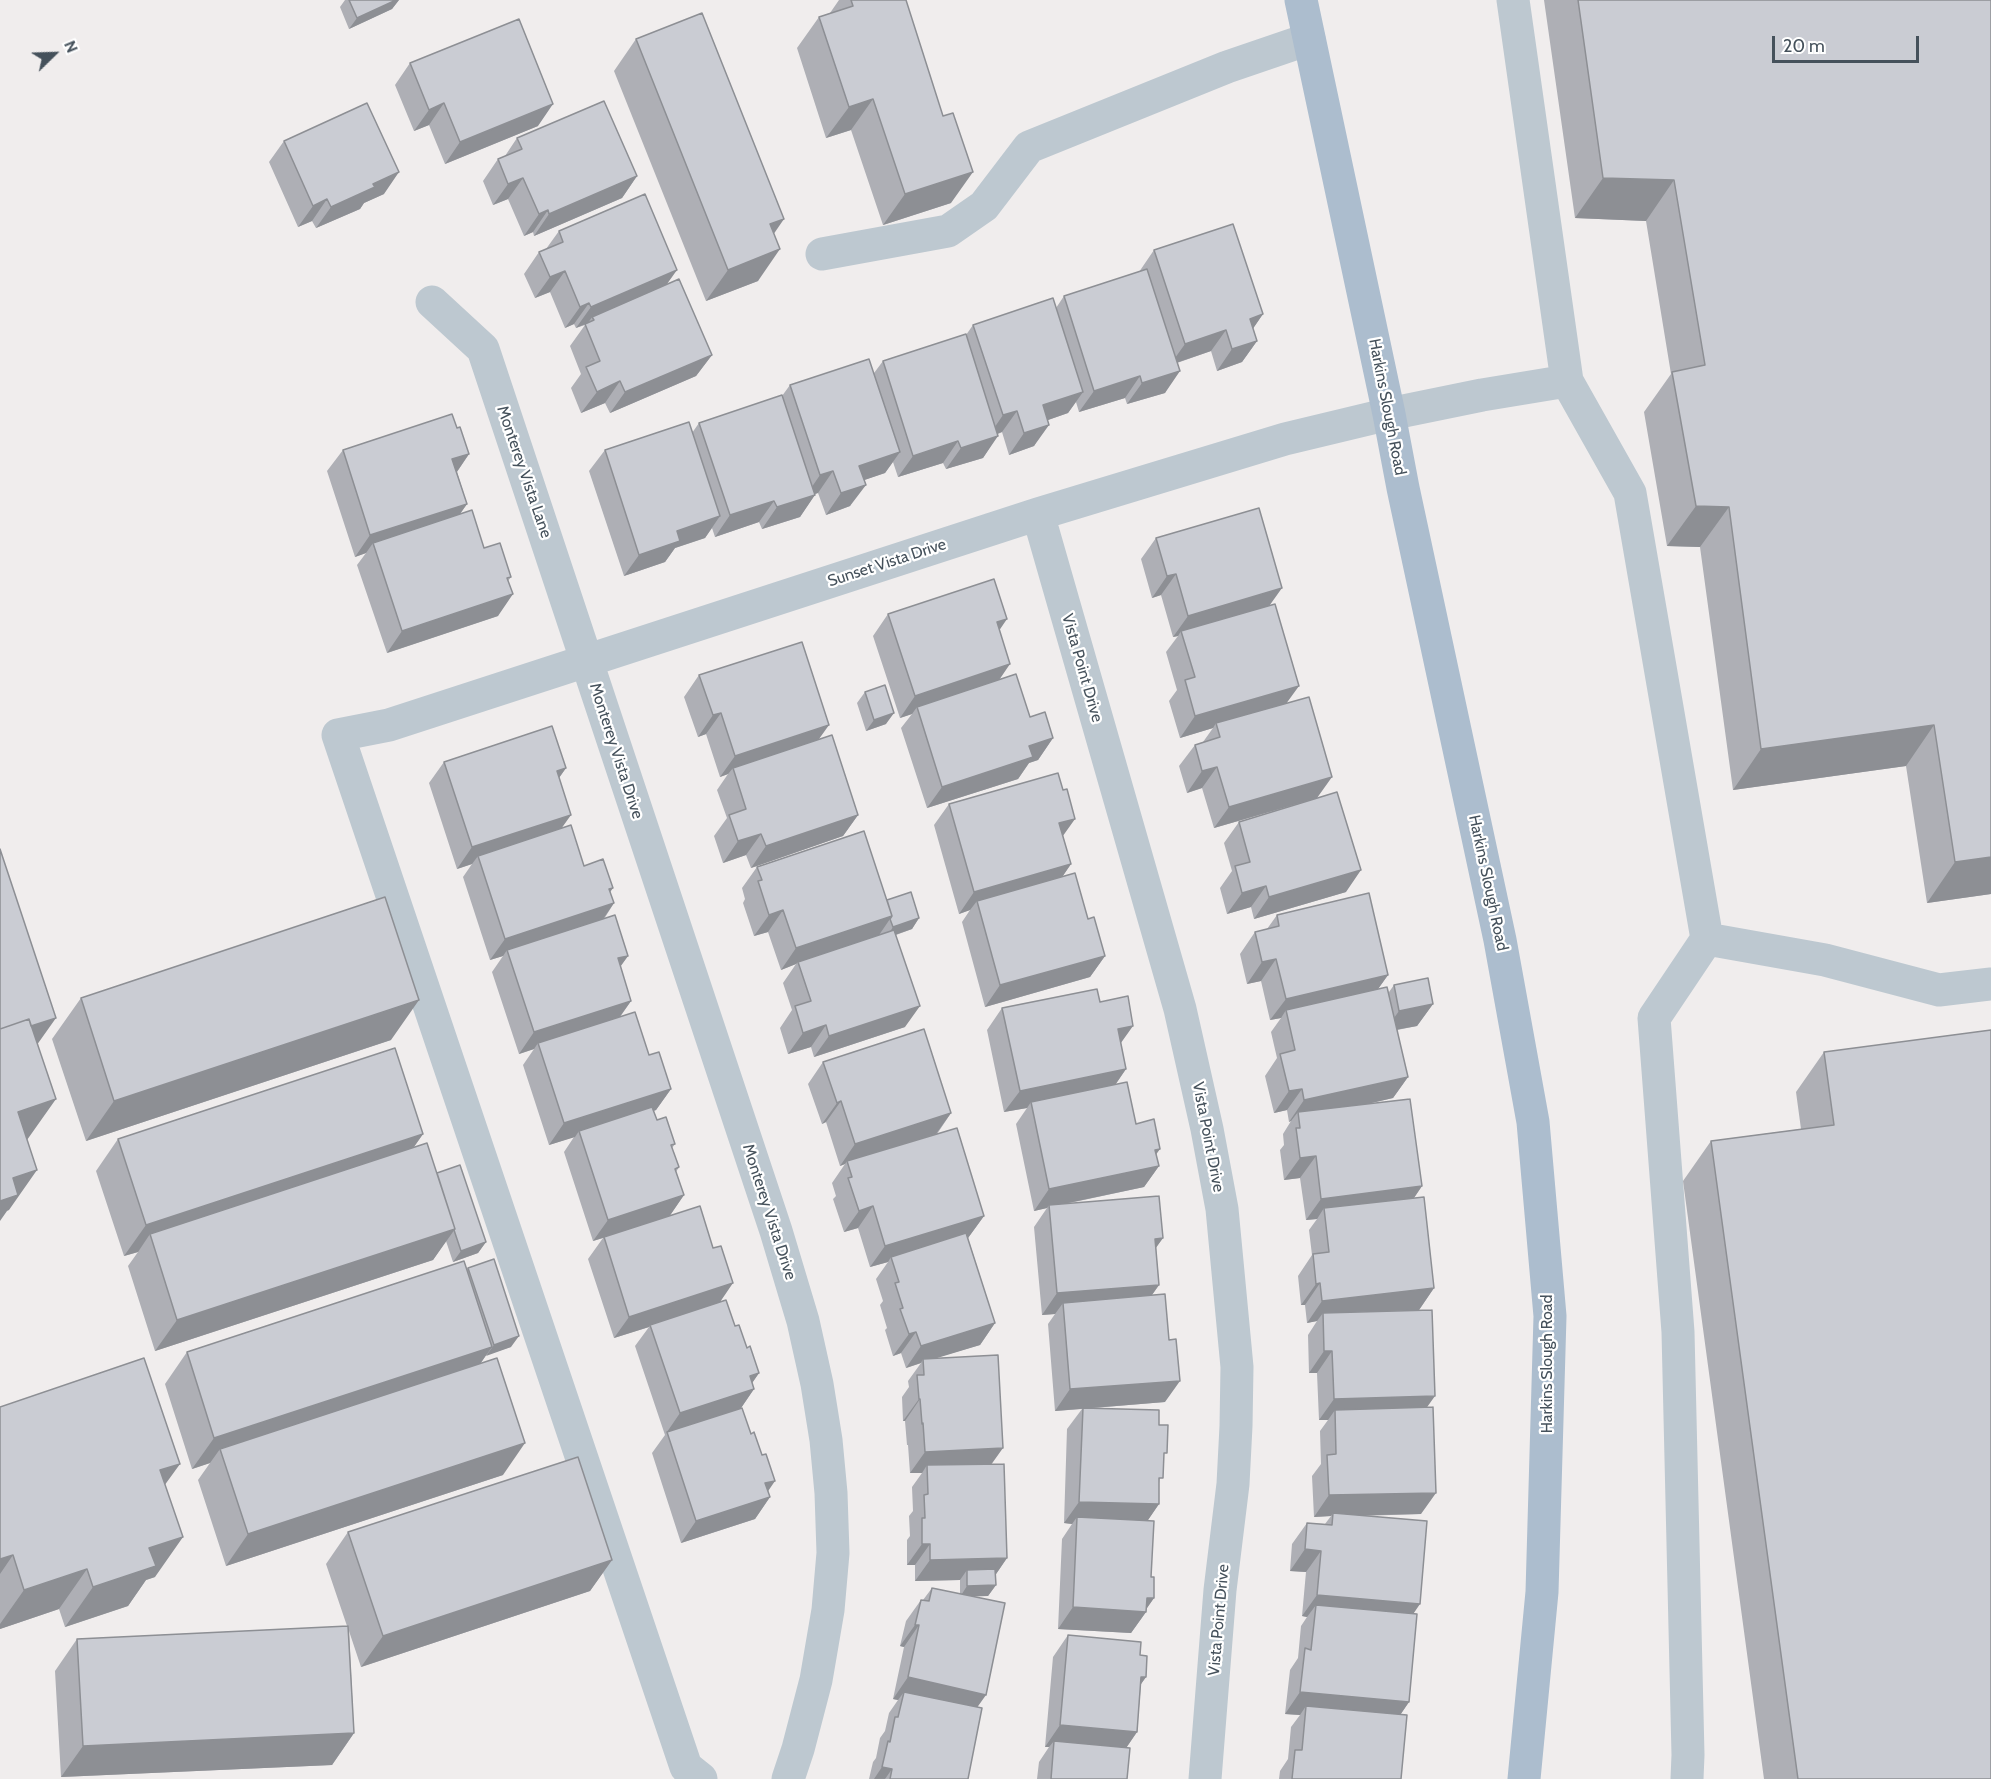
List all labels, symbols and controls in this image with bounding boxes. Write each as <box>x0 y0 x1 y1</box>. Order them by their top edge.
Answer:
north arrow <box>24 24 84 84</box>
scale bar <box>1775 24 1922 62</box>
text: 20 m <box>1783 35 1825 57</box>
text: N <box>60 38 82 56</box>
street label: Harkins Slough Road <box>1364 337 1410 477</box>
street label: Monterey Vista Lane <box>492 403 556 541</box>
street label: Sunset Vista Drive <box>825 535 949 591</box>
street label: Vista Point Drive <box>1057 612 1107 724</box>
street label: Monterey Vista Drive <box>585 681 647 821</box>
street label: Harkins Slough Road <box>1464 813 1512 953</box>
street label: Vista Point Drive <box>1188 1080 1228 1194</box>
street label: Monterey Vista Drive <box>738 1142 800 1282</box>
street label: Harkins Slough Road <box>1537 1295 1557 1433</box>
street label: Vista Point Drive <box>1205 1563 1233 1677</box>

